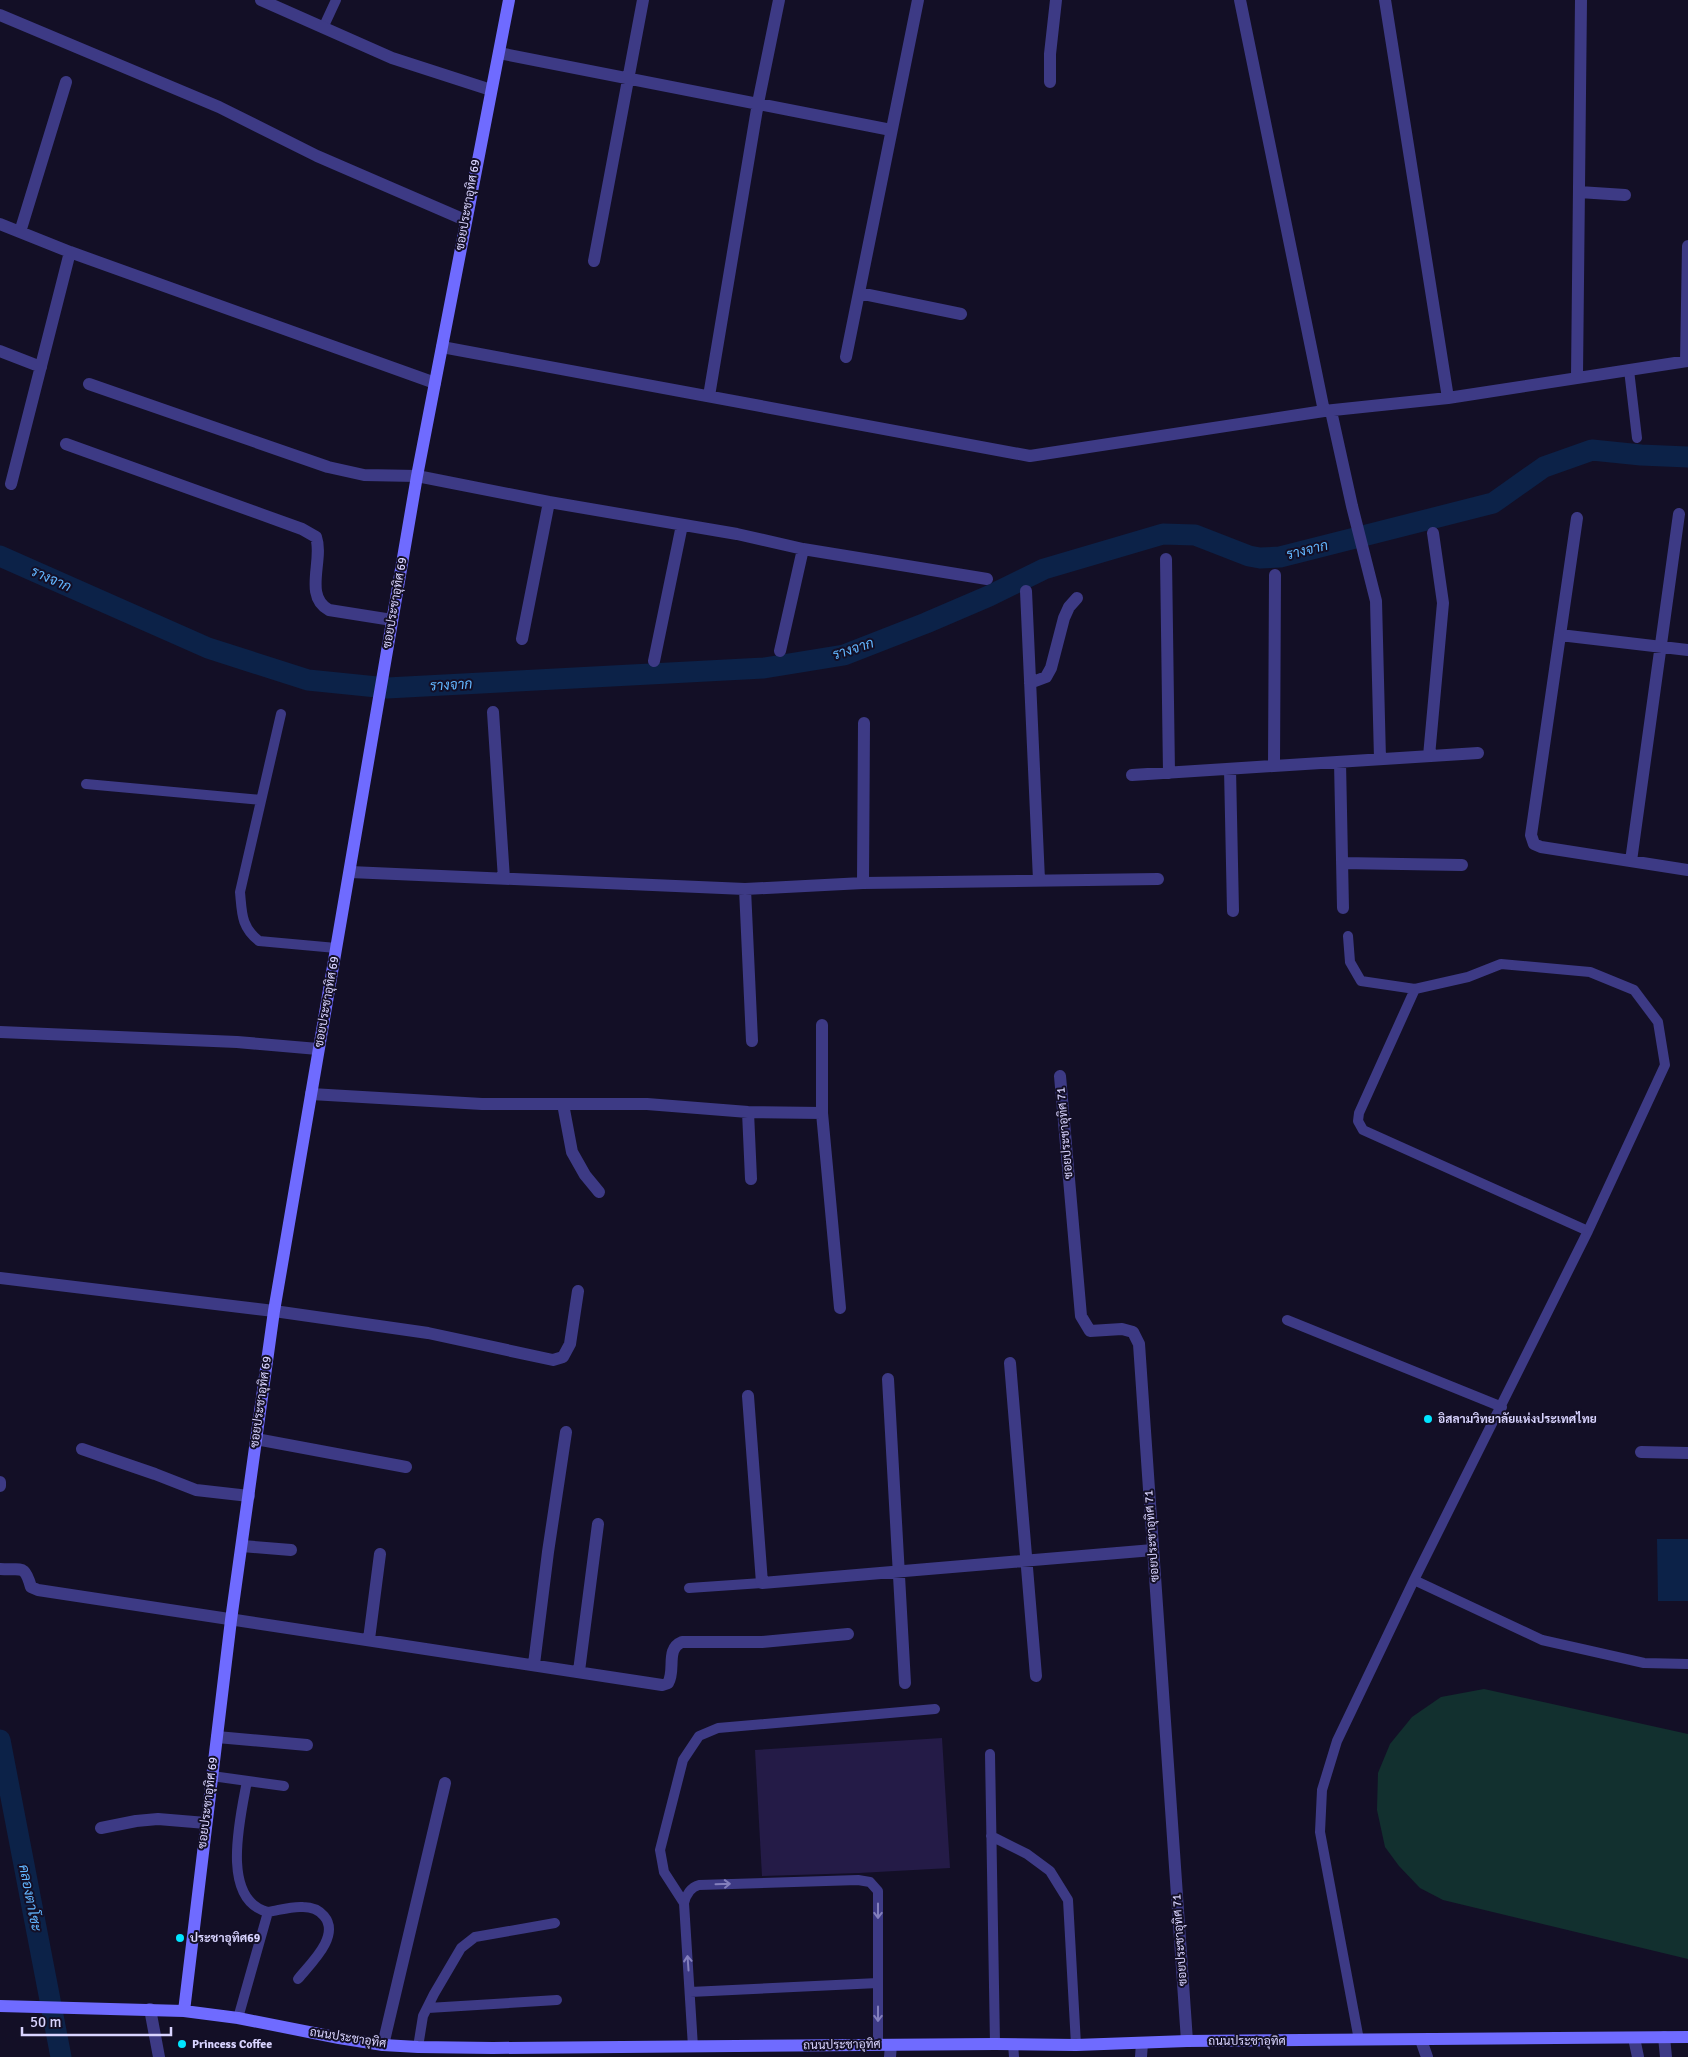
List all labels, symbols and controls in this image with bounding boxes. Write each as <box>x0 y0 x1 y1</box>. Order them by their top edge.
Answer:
street label: ซอยประชาอุทิศ 69 <box>453 158 484 252</box>
water label: รางจาก <box>1284 537 1330 563</box>
street label: ซอยประชาอุทิศ 69 <box>380 556 411 650</box>
water label: รางจาก <box>28 563 74 595</box>
water label: รางจาก <box>830 634 876 664</box>
water label: รางจาก <box>429 675 473 695</box>
street label: ซอยประชาอุทิศ 69 <box>312 955 343 1049</box>
street label: ซอยประชาอุทิศ 71 <box>1054 1086 1077 1180</box>
street label: ซอยประชาอุทิศ 69 <box>247 1355 276 1449</box>
place label: อิสลามวิทยาลัยแห่งประเทศไทย <box>1438 1411 1597 1427</box>
marker: อิสลามวิทยาลัยแห่งประเทศไทย <box>1422 1413 1434 1425</box>
street label: ซอยประชาอุทิศ 71 <box>1141 1489 1164 1583</box>
street label: ซอยประชาอุทิศ 69 <box>195 1756 222 1850</box>
water label: คลองตาโซะ <box>15 1863 45 1933</box>
one-way arrow <box>714 1880 730 1889</box>
street label: ซอยประชาอุทิศ 71 <box>1169 1893 1192 1987</box>
one-way arrow <box>873 1902 883 1919</box>
place label: ประชาอุทิศ69 <box>190 1931 261 1946</box>
marker: ประชาอุทิศ69 <box>174 1932 186 1944</box>
one-way arrow <box>683 1955 692 1971</box>
scale bar <box>22 2004 171 2036</box>
one-way arrow <box>873 2006 883 2022</box>
text: 50 m <box>30 2013 61 2031</box>
street label: ถนนประชาอุทิศ <box>308 2025 387 2052</box>
street label: ถนนประชาอุทิศ <box>1208 2034 1286 2050</box>
place label: Princess Coffee <box>192 2037 272 2052</box>
street label: ถนนประชาอุทิศ <box>803 2037 881 2054</box>
marker: Princess Coffee <box>176 2038 188 2050</box>

